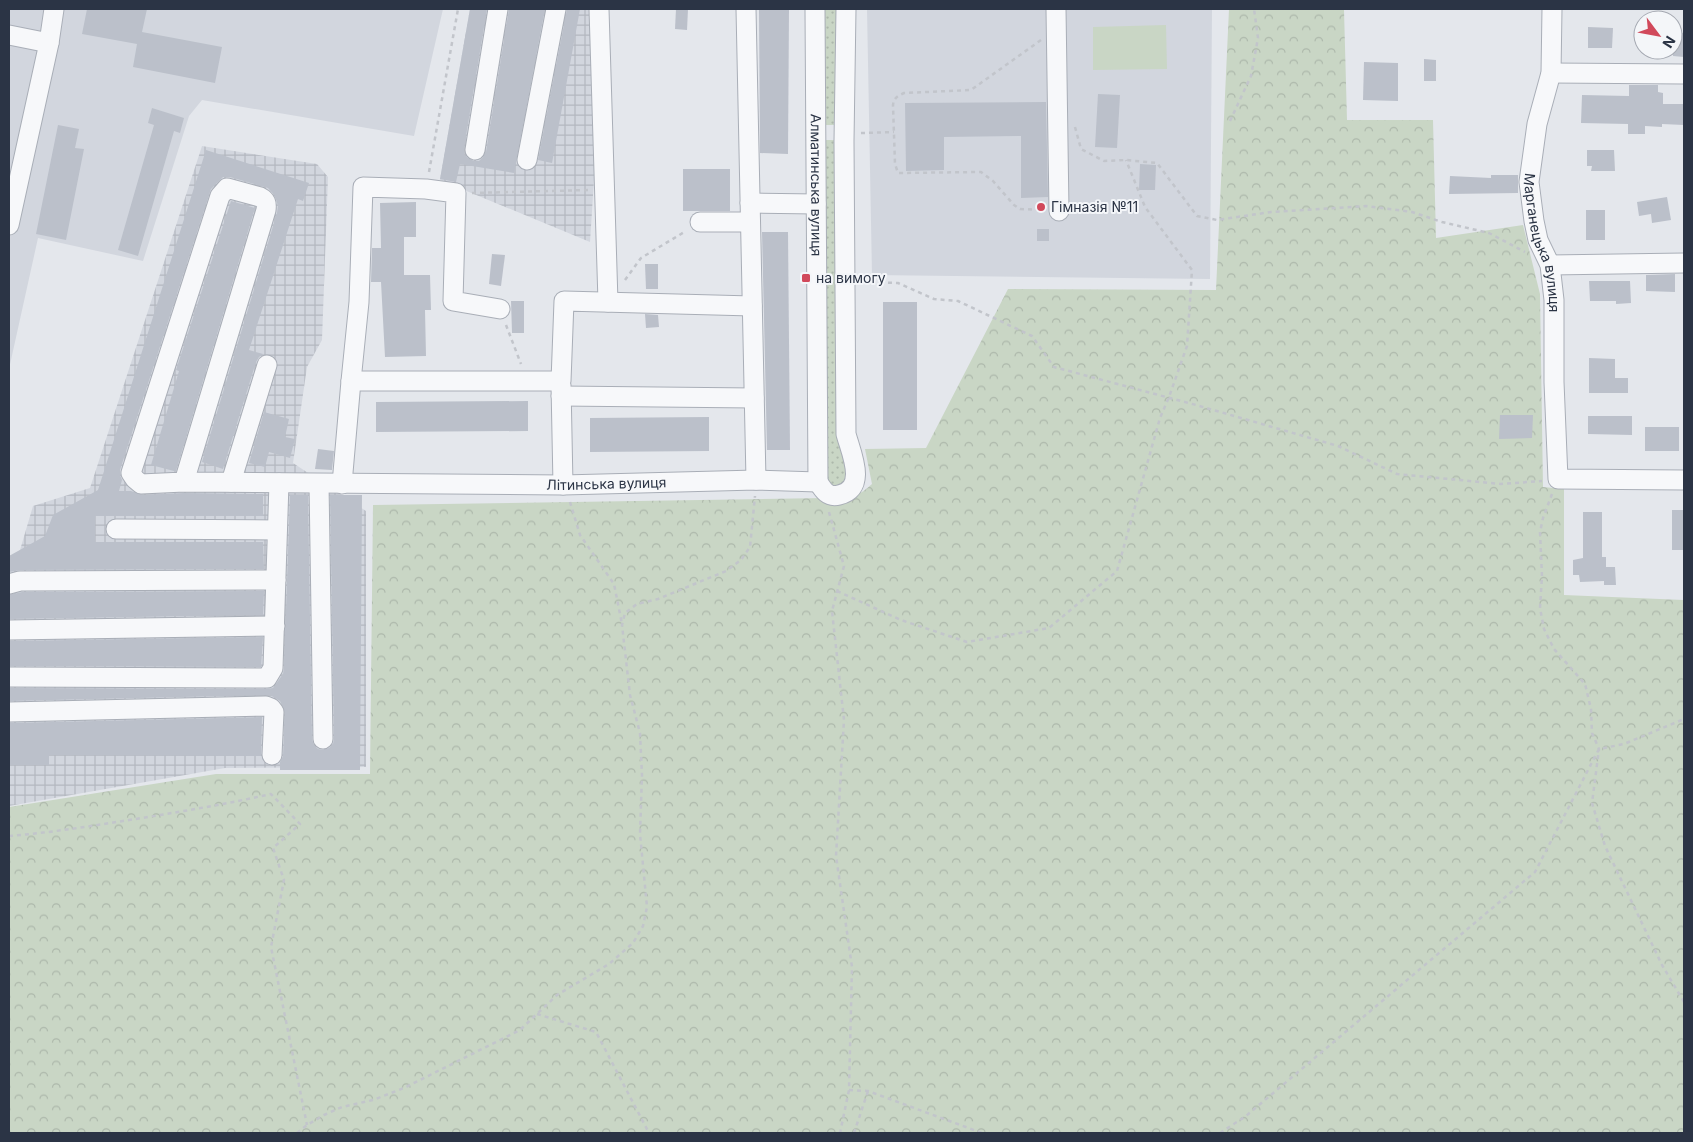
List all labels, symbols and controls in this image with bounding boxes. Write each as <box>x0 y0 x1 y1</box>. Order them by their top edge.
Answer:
north arrow <box>1633 10 1683 60</box>
text: N <box>1659 33 1679 51</box>
street label: Алматинська вулиця <box>808 114 826 256</box>
street label: Марганецька вулиця <box>1521 172 1563 312</box>
place label: Гімназія №11 <box>1051 198 1138 215</box>
marker: Гімназія №11 <box>1035 201 1047 213</box>
place label: на вимогу <box>816 269 886 286</box>
marker: на вимогу <box>800 272 812 284</box>
street label: Літинська вулиця <box>546 473 667 493</box>

